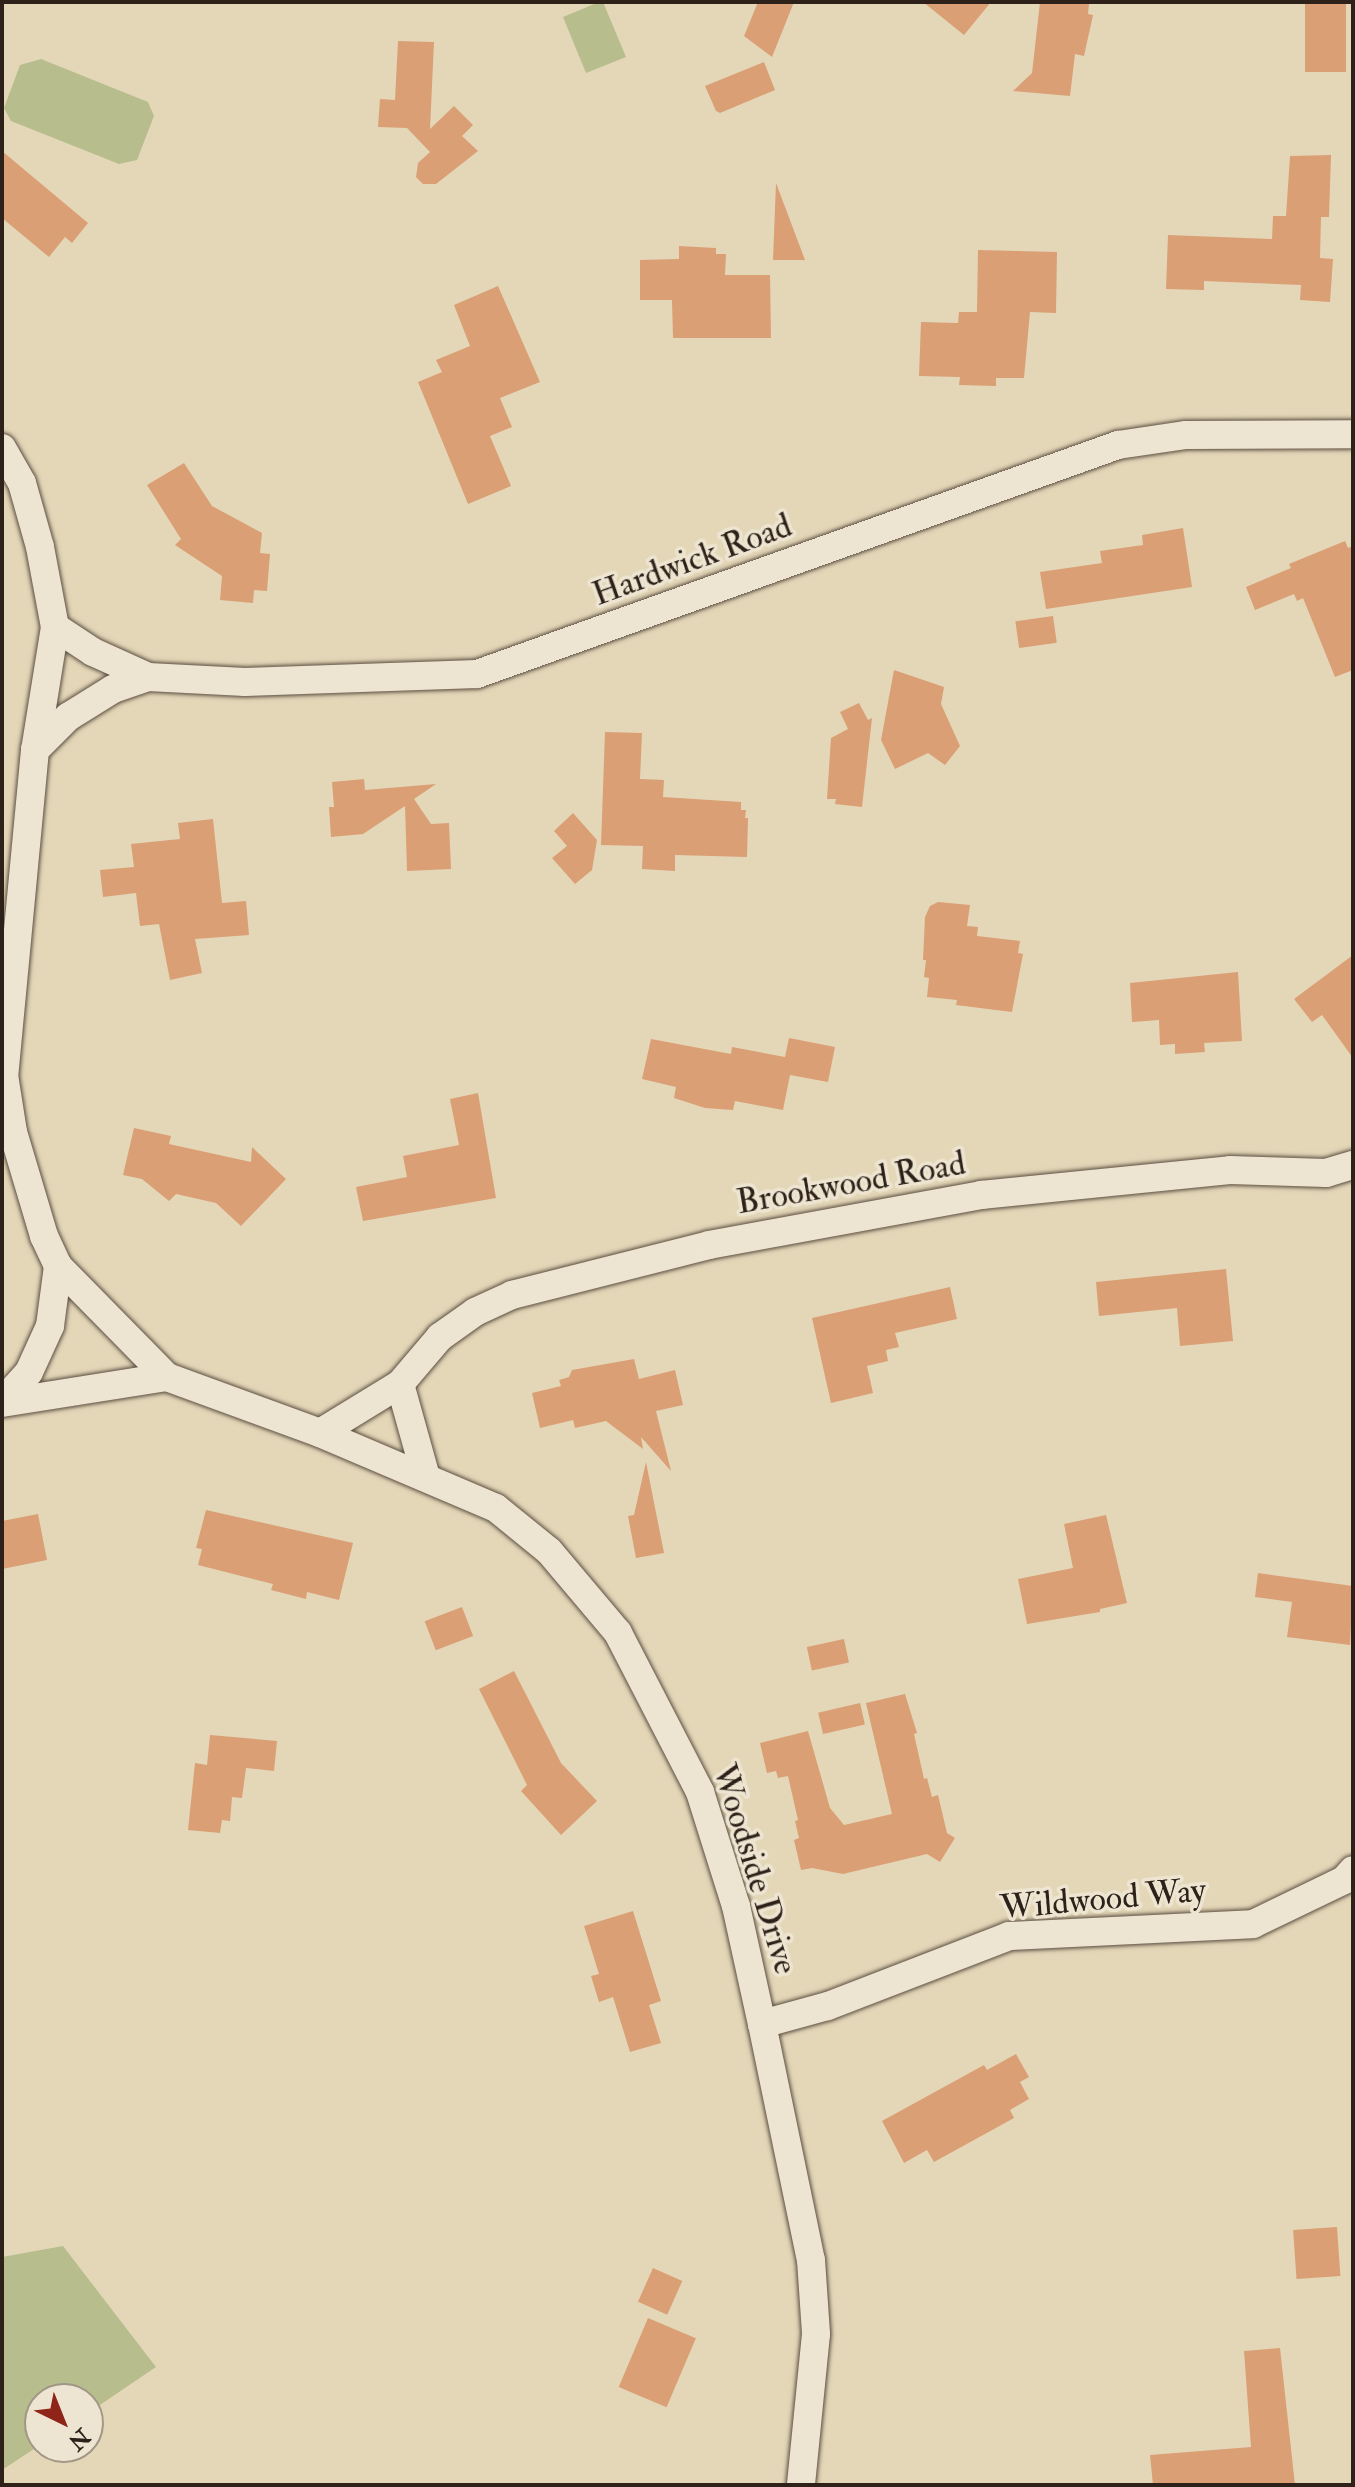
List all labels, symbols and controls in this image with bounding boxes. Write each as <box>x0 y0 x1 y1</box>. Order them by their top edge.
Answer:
street label: Hardwick Road <box>587 505 797 615</box>
street label: Brookwood Road <box>733 1143 969 1223</box>
street label: Woodside Drive <box>704 1759 806 1979</box>
street label: Wildwood Way <box>998 1870 1208 1928</box>
north arrow <box>24 2383 104 2463</box>
text: N <box>62 2422 96 2456</box>

